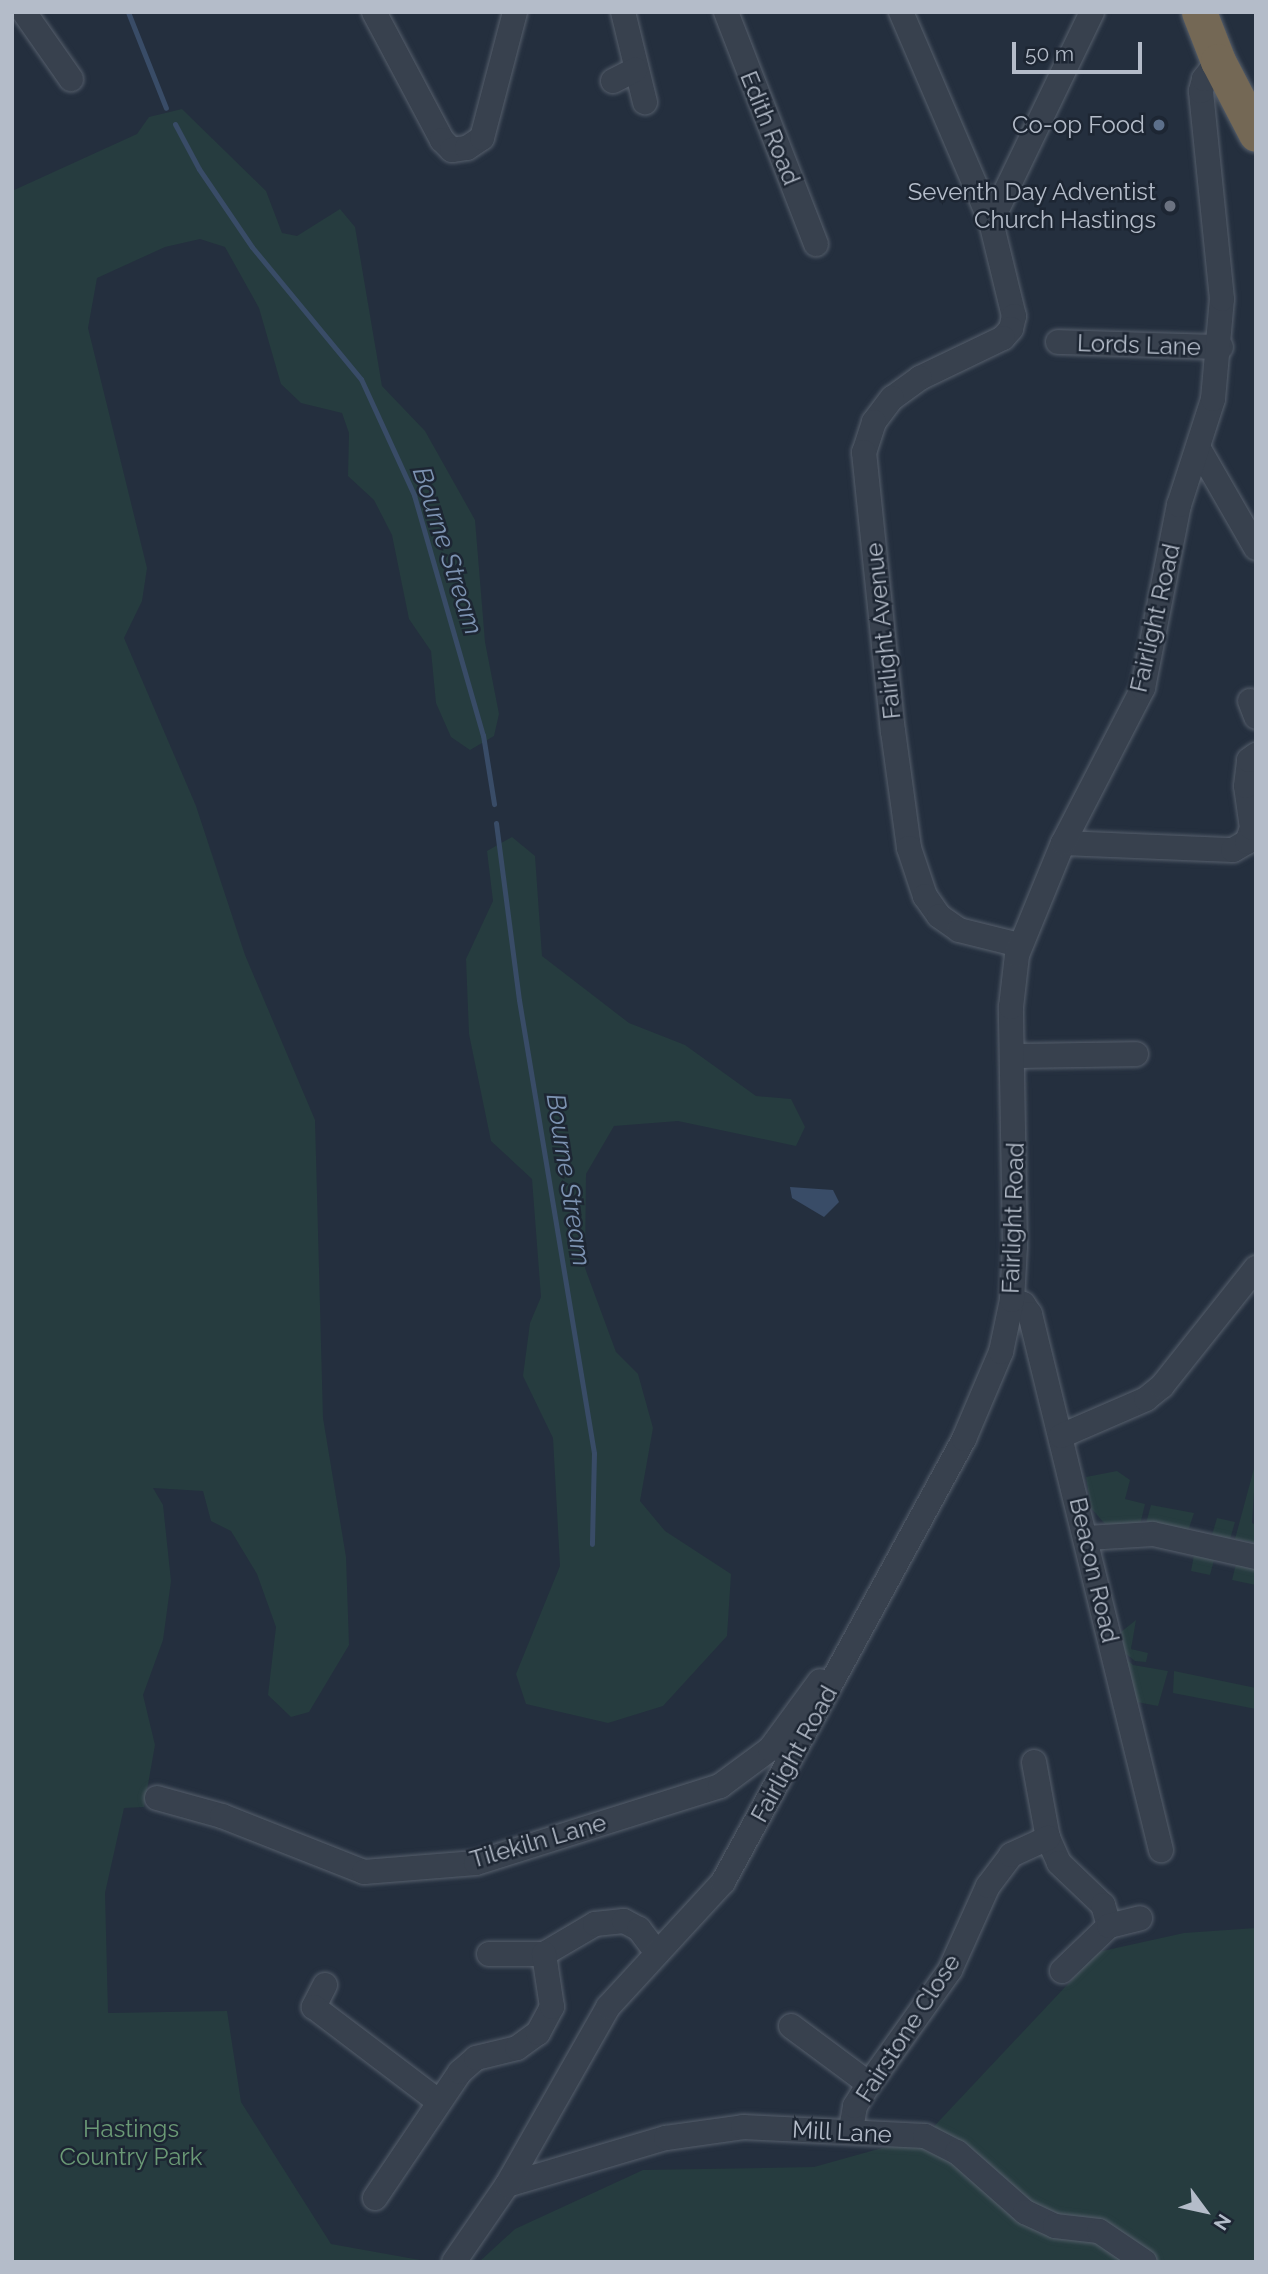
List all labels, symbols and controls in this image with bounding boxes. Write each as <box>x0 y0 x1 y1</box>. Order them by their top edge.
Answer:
scale bar <box>1016 28 1146 72</box>
text: 50 m <box>1025 41 1074 66</box>
street label: Edith Road <box>734 67 806 189</box>
place label: Co-op Food <box>1012 111 1145 139</box>
marker: Co-op Food <box>1151 117 1167 133</box>
place label: Seventh Day Adventist Church Hastings <box>906 178 1156 234</box>
marker: Seventh Day Adventist Church Hastings <box>1162 198 1178 214</box>
street label: Lords Lane <box>1077 328 1201 362</box>
water label: Bourne Stream <box>405 463 489 639</box>
street label: Fairlight Avenue <box>859 541 907 721</box>
street label: Fairlight Road <box>1124 541 1186 695</box>
water label: Bourne Stream <box>539 1091 597 1269</box>
street label: Fairlight Road <box>996 1142 1030 1294</box>
street label: Beacon Road <box>1063 1495 1125 1645</box>
street label: Fairlight Road <box>745 1681 843 1827</box>
street label: Tilekiln Lane <box>467 1808 609 1874</box>
street label: Fairstone Close <box>850 1949 966 2107</box>
park label: Hastings Country Park <box>59 2115 203 2171</box>
street label: Mill Lane <box>791 2115 893 2149</box>
north arrow <box>1170 2176 1240 2246</box>
text: N <box>1209 2210 1236 2235</box>

